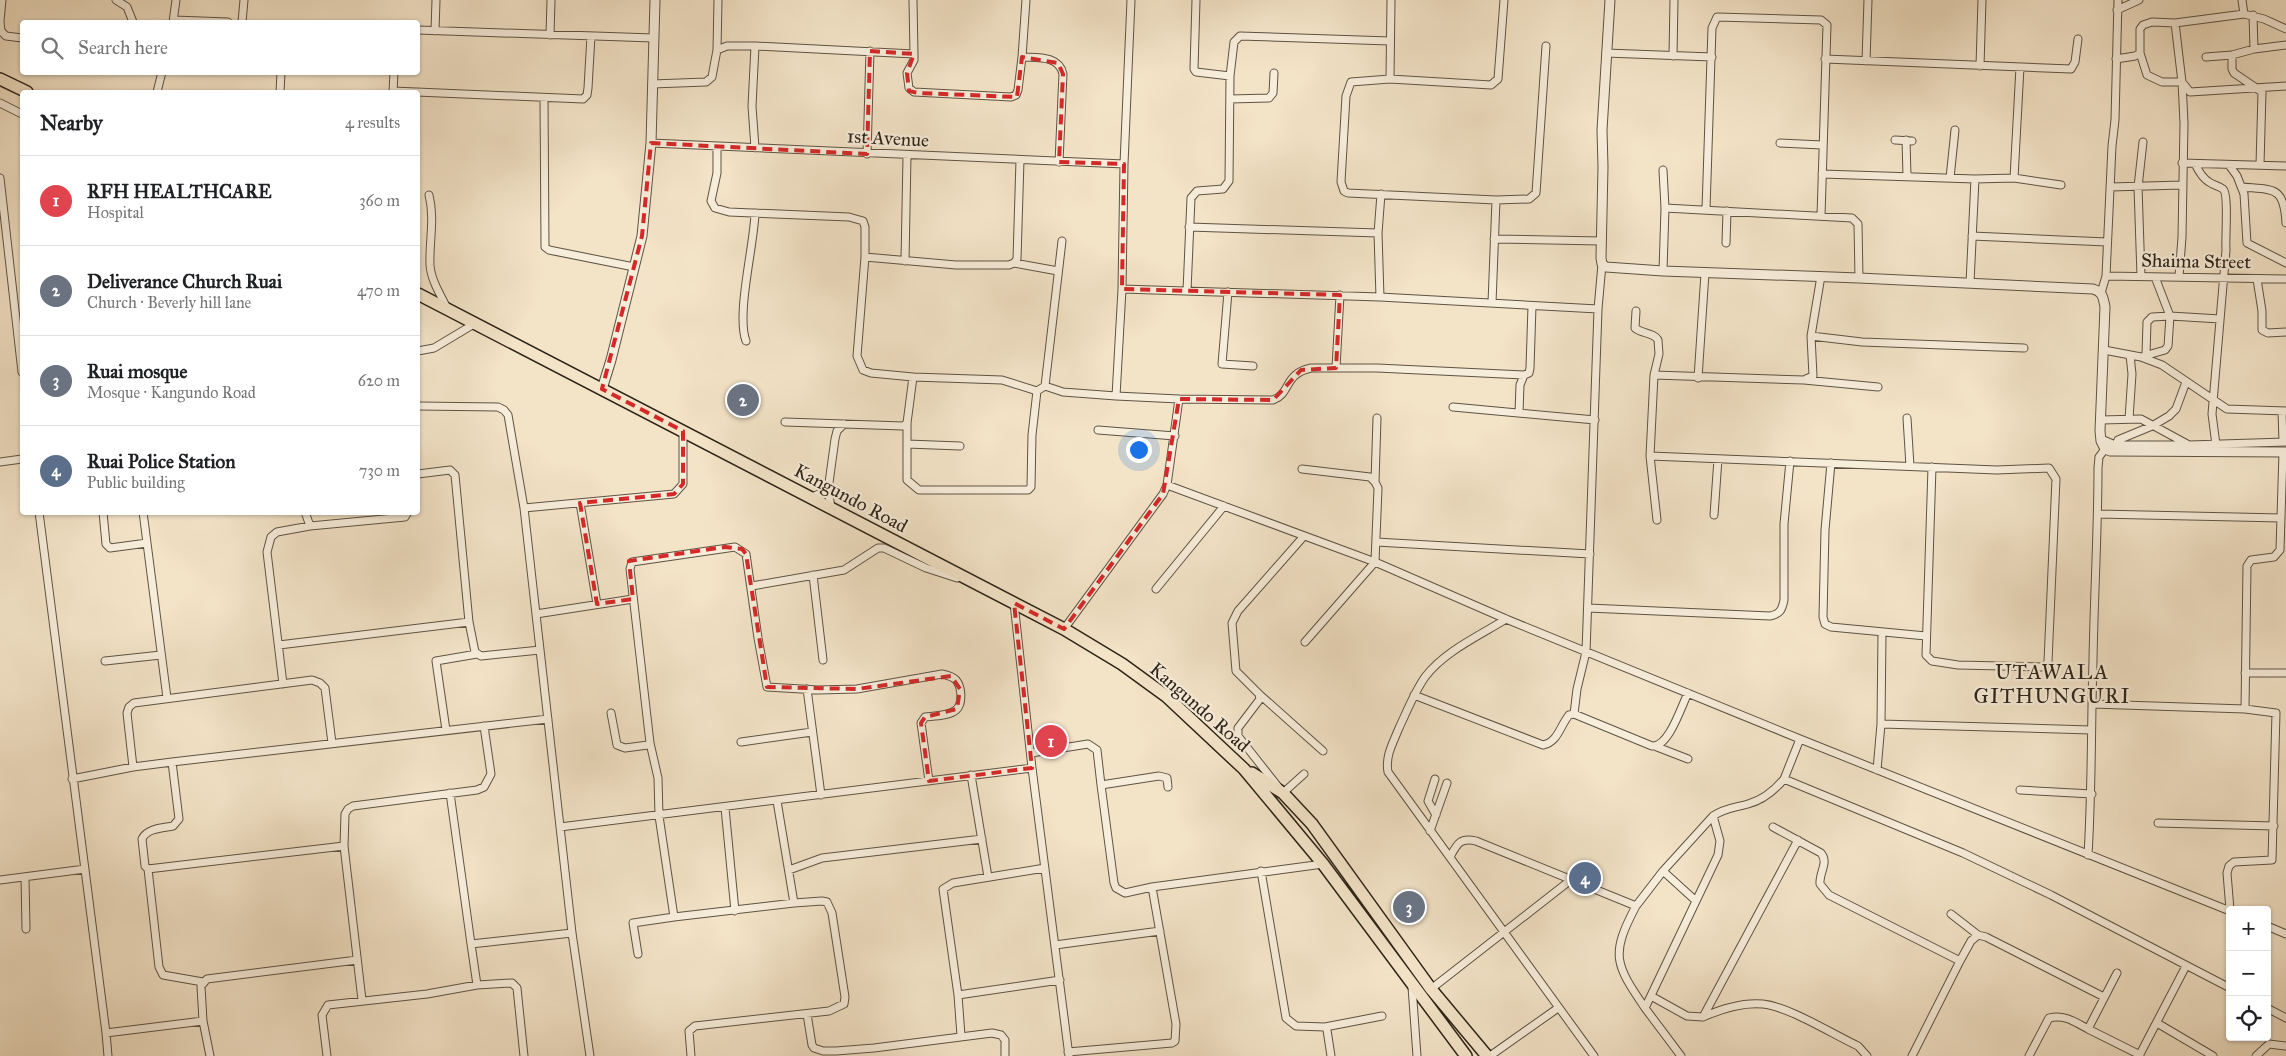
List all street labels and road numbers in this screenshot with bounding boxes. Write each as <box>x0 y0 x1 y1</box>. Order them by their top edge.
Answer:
street label: 1st Avenue <box>846 124 930 152</box>
street label: Shaima Street <box>2141 249 2251 273</box>
street label: Kangundo Road <box>790 458 912 539</box>
street label: Kangundo Road <box>1145 657 1255 758</box>

